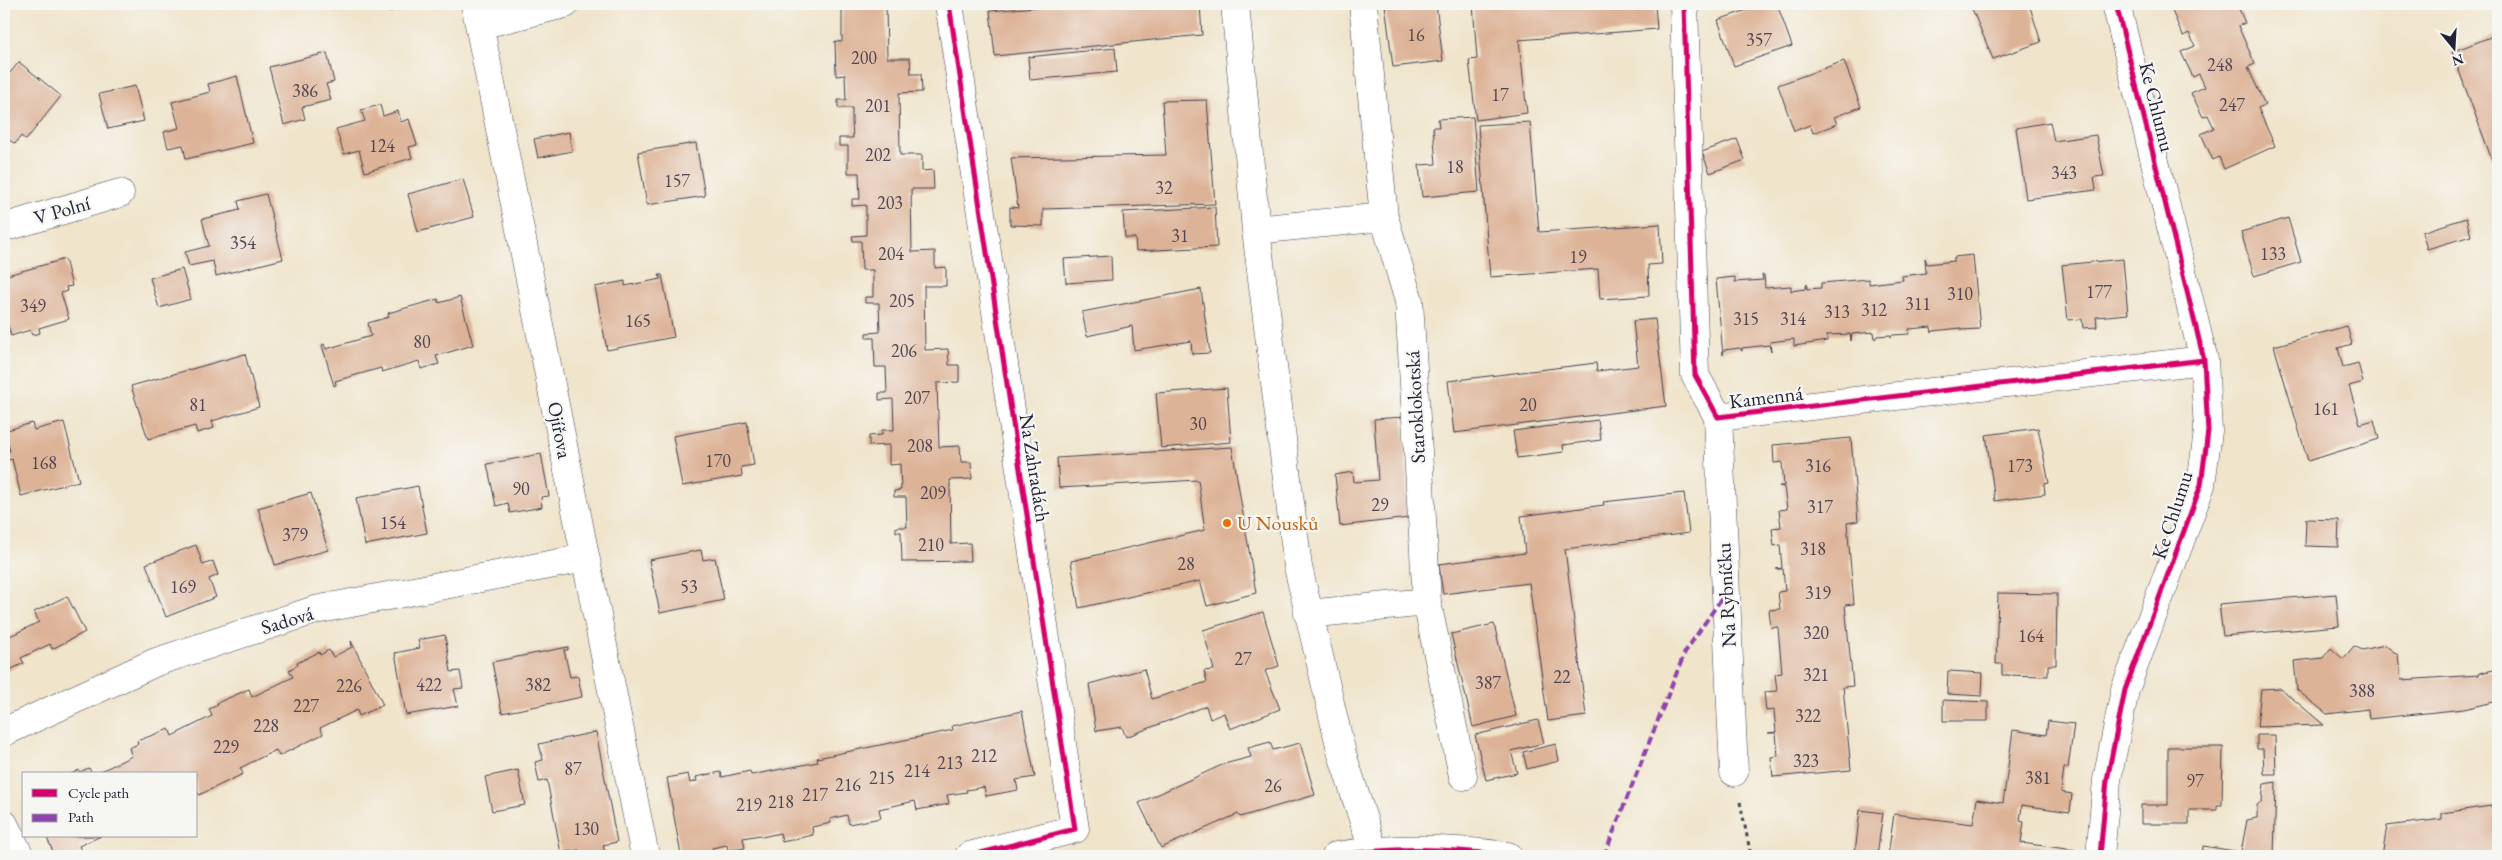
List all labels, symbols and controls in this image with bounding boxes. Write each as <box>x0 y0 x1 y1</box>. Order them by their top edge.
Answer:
north arrow <box>2430 22 2480 72</box>
house number: 16 <box>1407 23 1425 46</box>
house number: 357 <box>1746 28 1772 51</box>
house number: 200 <box>851 46 877 69</box>
text: N <box>2449 50 2466 71</box>
house number: 248 <box>2207 53 2233 76</box>
street label: Ke Chlumu <box>2133 60 2181 155</box>
house number: 386 <box>292 79 318 102</box>
house number: 17 <box>1491 83 1509 106</box>
house number: 247 <box>2219 93 2245 116</box>
house number: 201 <box>865 94 891 117</box>
house number: 124 <box>369 134 395 157</box>
house number: 202 <box>865 143 891 166</box>
house number: 18 <box>1446 155 1464 178</box>
house number: 343 <box>2051 161 2077 184</box>
house number: 157 <box>664 169 690 192</box>
house number: 32 <box>1155 176 1173 199</box>
street label: V Polní <box>31 190 93 230</box>
house number: 203 <box>877 191 903 214</box>
house number: 31 <box>1171 224 1189 247</box>
house number: 354 <box>230 231 256 254</box>
house number: 204 <box>878 242 904 265</box>
house number: 133 <box>2260 242 2286 265</box>
house number: 19 <box>1569 245 1587 268</box>
house number: 177 <box>2086 280 2112 303</box>
house number: 310 <box>1947 282 1973 305</box>
house number: 205 <box>889 289 915 312</box>
house number: 311 <box>1905 292 1931 315</box>
house number: 349 <box>20 294 46 317</box>
house number: 312 <box>1861 298 1887 321</box>
house number: 313 <box>1824 300 1850 323</box>
house number: 315 <box>1733 307 1759 330</box>
house number: 314 <box>1780 307 1806 330</box>
house number: 165 <box>625 309 651 332</box>
house number: 80 <box>413 330 431 353</box>
house number: 206 <box>891 339 917 362</box>
street label: Staroklokotská <box>1399 350 1431 464</box>
street label: Kamenná <box>1728 380 1804 414</box>
house number: 207 <box>904 386 930 409</box>
house number: 81 <box>189 393 207 416</box>
house number: 20 <box>1519 393 1537 416</box>
house number: 161 <box>2313 397 2339 420</box>
street label: Ojířova <box>542 399 578 461</box>
street label: Na Zahradách <box>1014 412 1056 524</box>
house number: 30 <box>1189 412 1207 435</box>
house number: 208 <box>907 434 933 457</box>
house number: 170 <box>705 449 731 472</box>
house number: 168 <box>31 451 57 474</box>
house number: 316 <box>1805 454 1831 477</box>
house number: 173 <box>2007 454 2033 477</box>
street label: Ke Chlumu <box>2146 467 2199 562</box>
house number: 90 <box>512 477 530 500</box>
house number: 209 <box>920 481 946 504</box>
house number: 29 <box>1371 493 1389 516</box>
house number: 317 <box>1807 495 1833 518</box>
place label: U Nousků <box>1237 510 1319 536</box>
house number: 154 <box>380 511 406 534</box>
marker: U Nousků <box>1221 517 1233 529</box>
house number: 379 <box>282 523 308 546</box>
house number: 210 <box>918 533 944 556</box>
house number: 318 <box>1800 537 1826 560</box>
street label: Na Rybníčku <box>1710 542 1742 648</box>
house number: 28 <box>1177 552 1195 575</box>
house number: 169 <box>170 575 196 598</box>
house number: 53 <box>680 575 698 598</box>
house number: 319 <box>1805 581 1831 604</box>
street label: Sadová <box>258 600 316 640</box>
house number: 320 <box>1803 621 1829 644</box>
house number: 164 <box>2018 624 2044 647</box>
house number: 27 <box>1234 647 1252 670</box>
house number: 321 <box>1803 663 1829 686</box>
house number: 22 <box>1553 665 1571 688</box>
house number: 387 <box>1475 671 1501 694</box>
house number: 422 <box>416 673 442 696</box>
house number: 382 <box>525 673 551 696</box>
house number: 226 <box>336 674 362 697</box>
house number: 388 <box>2349 679 2375 702</box>
house number: 227 <box>293 694 319 717</box>
house number: 322 <box>1795 704 1821 727</box>
house number: 228 <box>253 714 279 737</box>
house number: 229 <box>213 735 239 758</box>
house number: 212 <box>971 744 997 767</box>
house number: 323 <box>1793 749 1819 772</box>
house number: 213 <box>937 751 963 774</box>
house number: 87 <box>564 757 582 780</box>
house number: 214 <box>904 759 930 782</box>
house number: 215 <box>869 766 895 789</box>
house number: 381 <box>2025 766 2051 789</box>
house number: 97 <box>2186 769 2204 792</box>
legend <box>22 772 198 838</box>
house number: 216 <box>835 773 861 796</box>
house number: 26 <box>1264 774 1282 797</box>
text: Cycle path <box>68 783 130 802</box>
house number: 217 <box>802 783 828 806</box>
house number: 218 <box>768 790 794 813</box>
house number: 219 <box>736 793 762 816</box>
text: Path <box>68 807 94 826</box>
house number: 130 <box>573 817 599 840</box>

